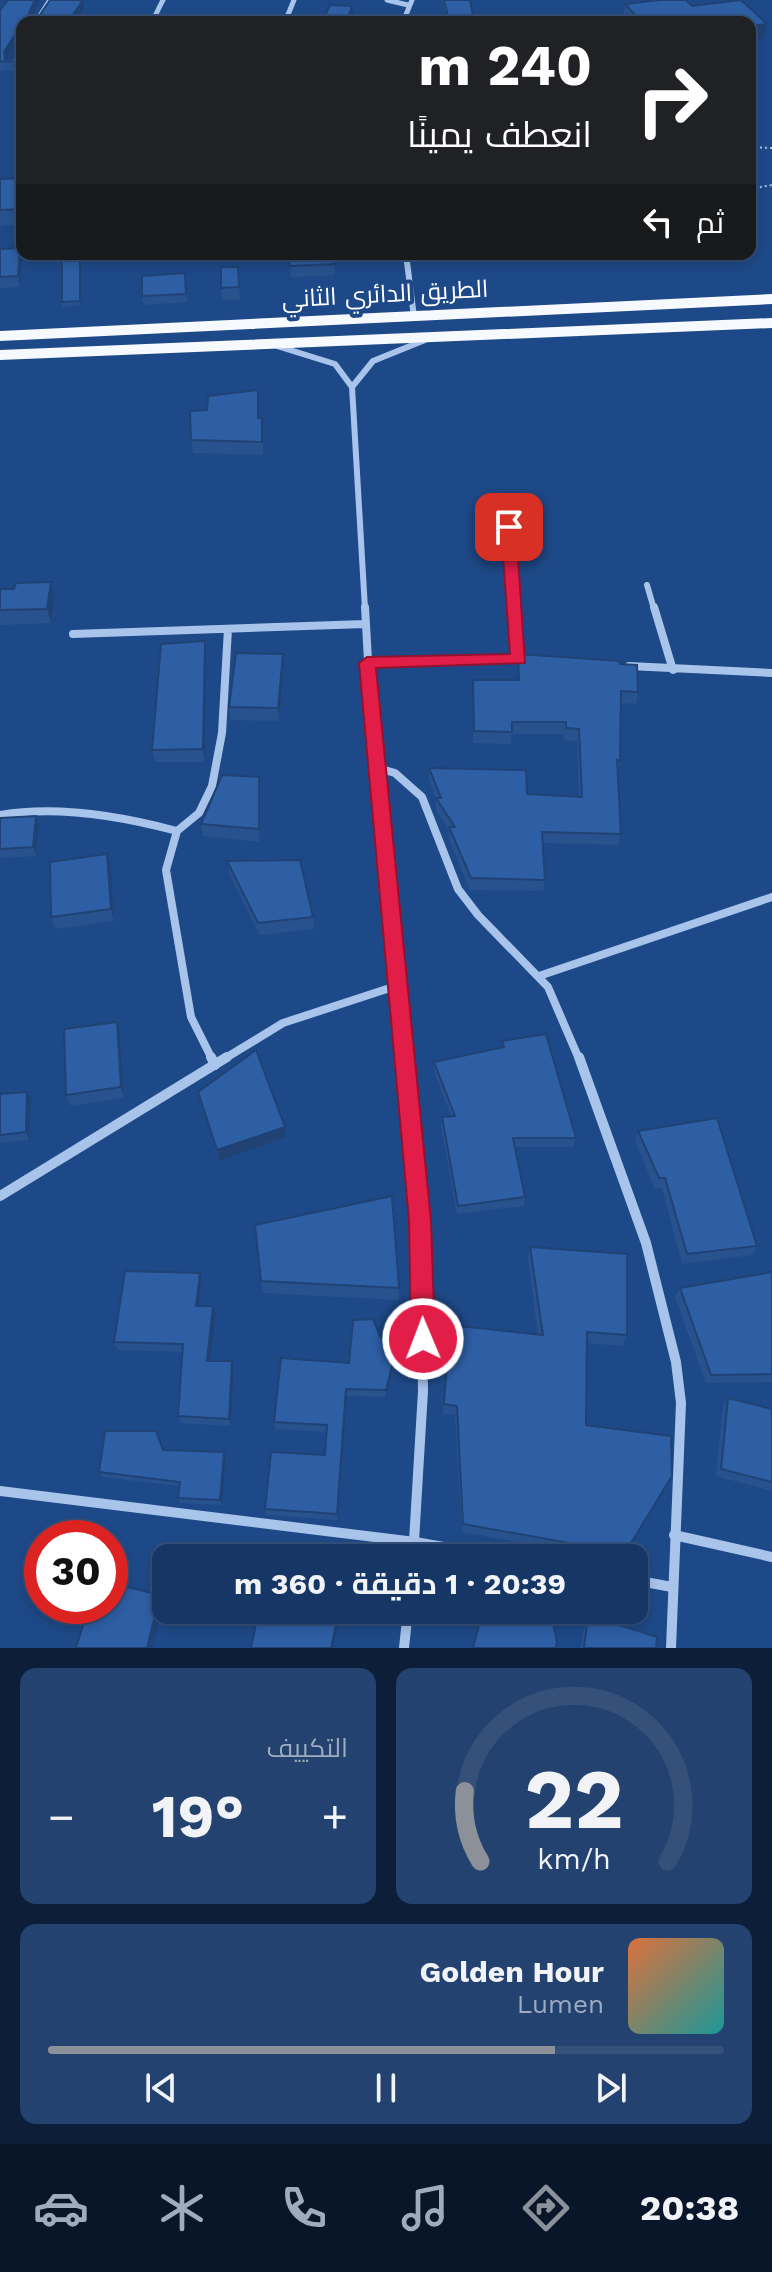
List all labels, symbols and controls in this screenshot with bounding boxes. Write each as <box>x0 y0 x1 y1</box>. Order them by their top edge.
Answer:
text: 240 m <box>418 33 592 99</box>
icon: right <box>620 48 724 152</box>
text: انعطف يمينًا <box>407 114 592 156</box>
icon: left <box>636 200 680 244</box>
text: ثم <box>696 205 724 240</box>
street label: الطريق الدائري الثاني <box>281 275 489 318</box>
pin <box>475 493 543 561</box>
icon: arrive <box>487 505 531 549</box>
position arrow <box>381 1297 465 1381</box>
speed limit sign: 30 <box>24 1520 128 1624</box>
text: 20:39 · 1 دقيقة · 360 m <box>234 1566 566 1601</box>
text: التكييف <box>266 1733 348 1763</box>
text: 22 <box>524 1751 624 1848</box>
text: 19° <box>152 1781 244 1852</box>
text: − <box>48 1791 75 1843</box>
text: + <box>321 1791 348 1843</box>
text: km/h <box>537 1842 611 1876</box>
text: Golden Hour <box>420 1954 604 1989</box>
text: Lumen <box>517 1989 604 2019</box>
icon: previous <box>139 2066 183 2110</box>
icon: pause <box>364 2066 408 2110</box>
icon: next <box>589 2066 633 2110</box>
icon: car <box>33 2180 89 2236</box>
icon: climate <box>154 2180 210 2236</box>
icon: phone <box>276 2180 332 2236</box>
icon: music <box>397 2180 453 2236</box>
icon: directions <box>518 2180 574 2236</box>
text: 20:38 <box>640 2187 739 2229</box>

